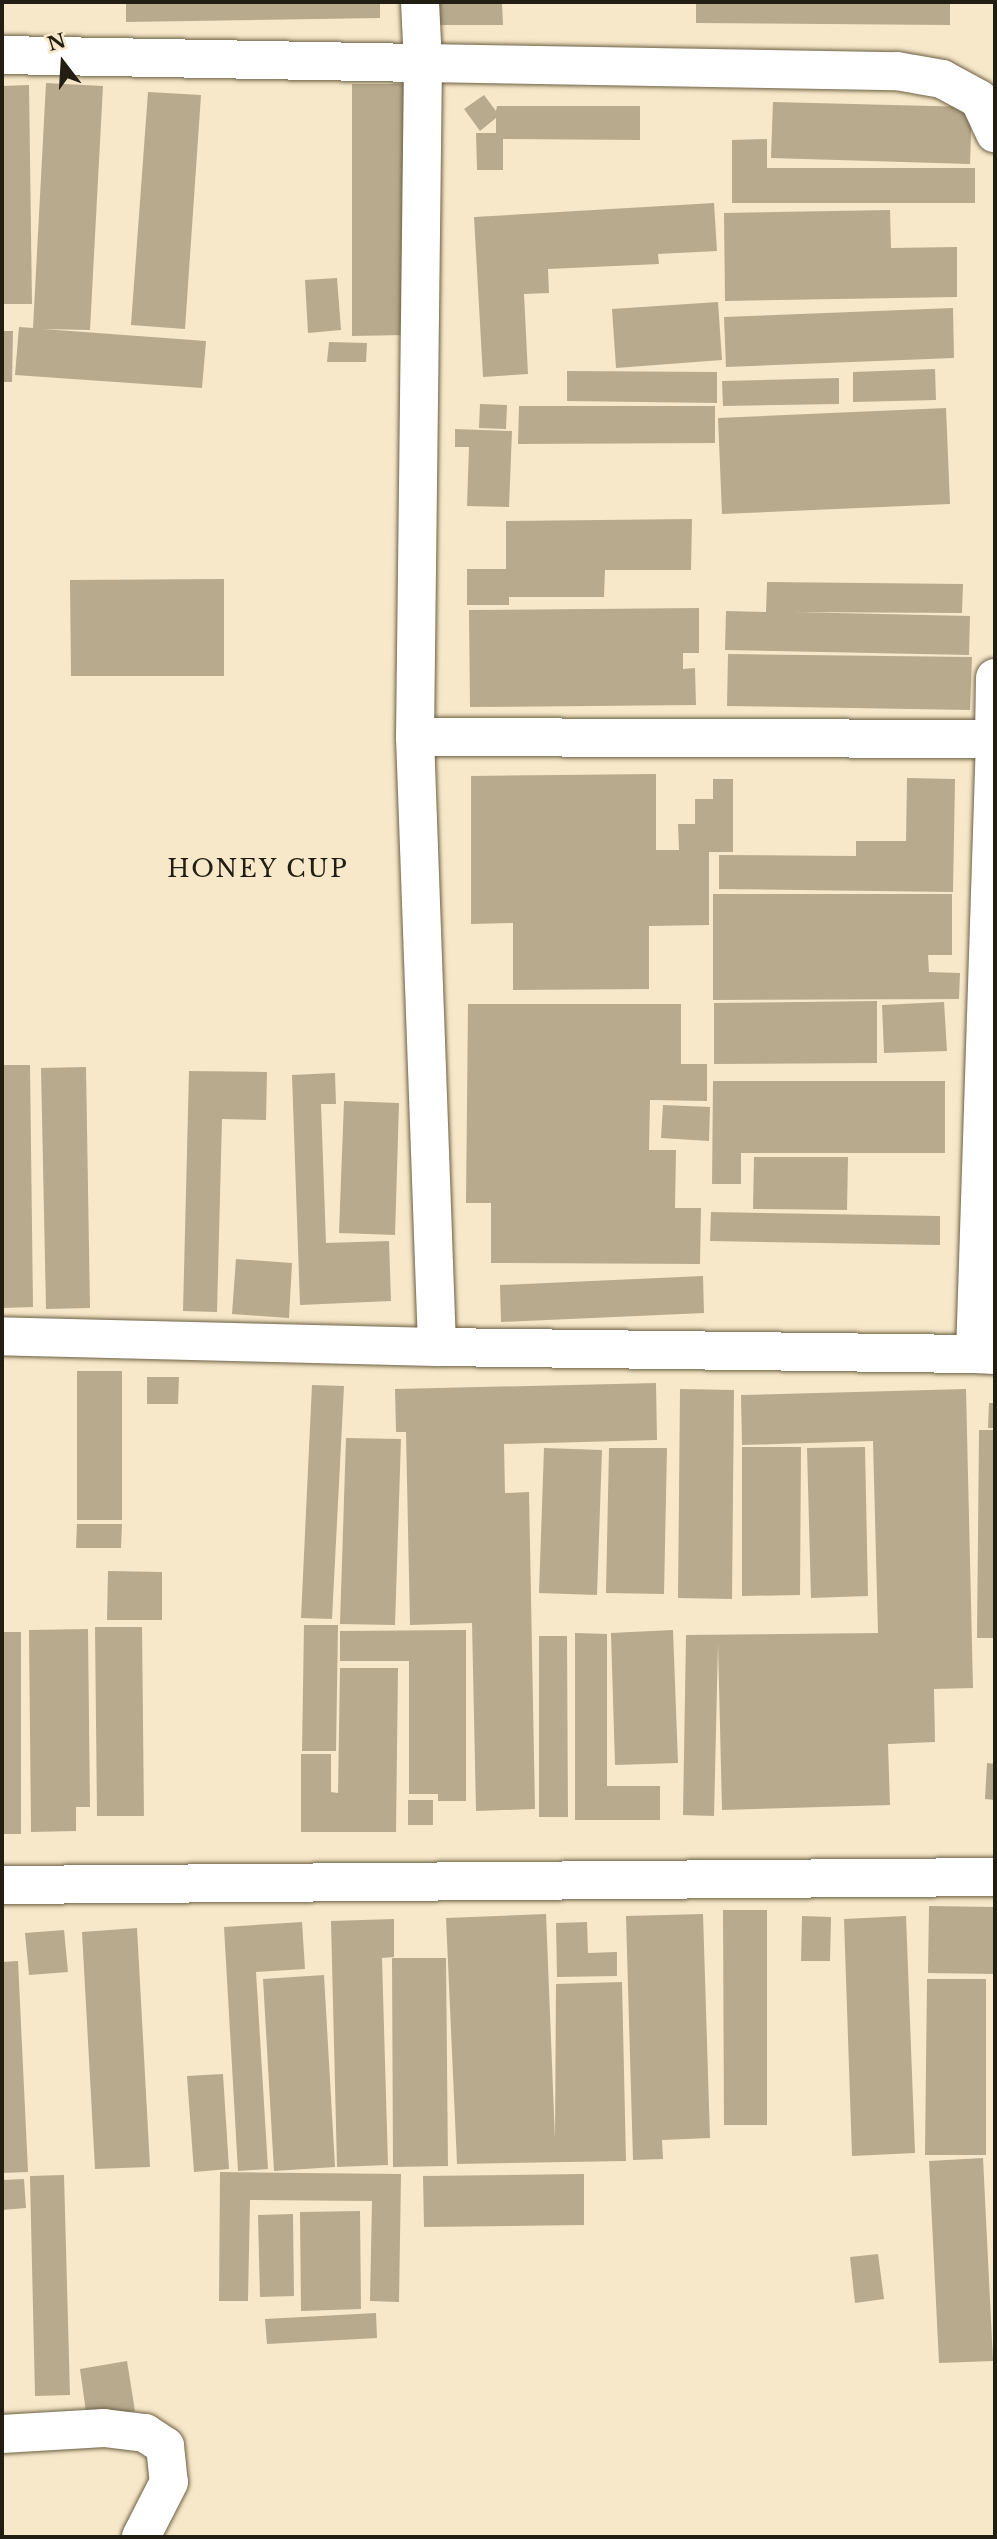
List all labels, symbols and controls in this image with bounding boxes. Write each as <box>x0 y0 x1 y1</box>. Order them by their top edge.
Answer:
north arrow <box>28 28 98 98</box>
text: N <box>45 29 69 56</box>
district label: HONEY CUP <box>168 855 348 883</box>

